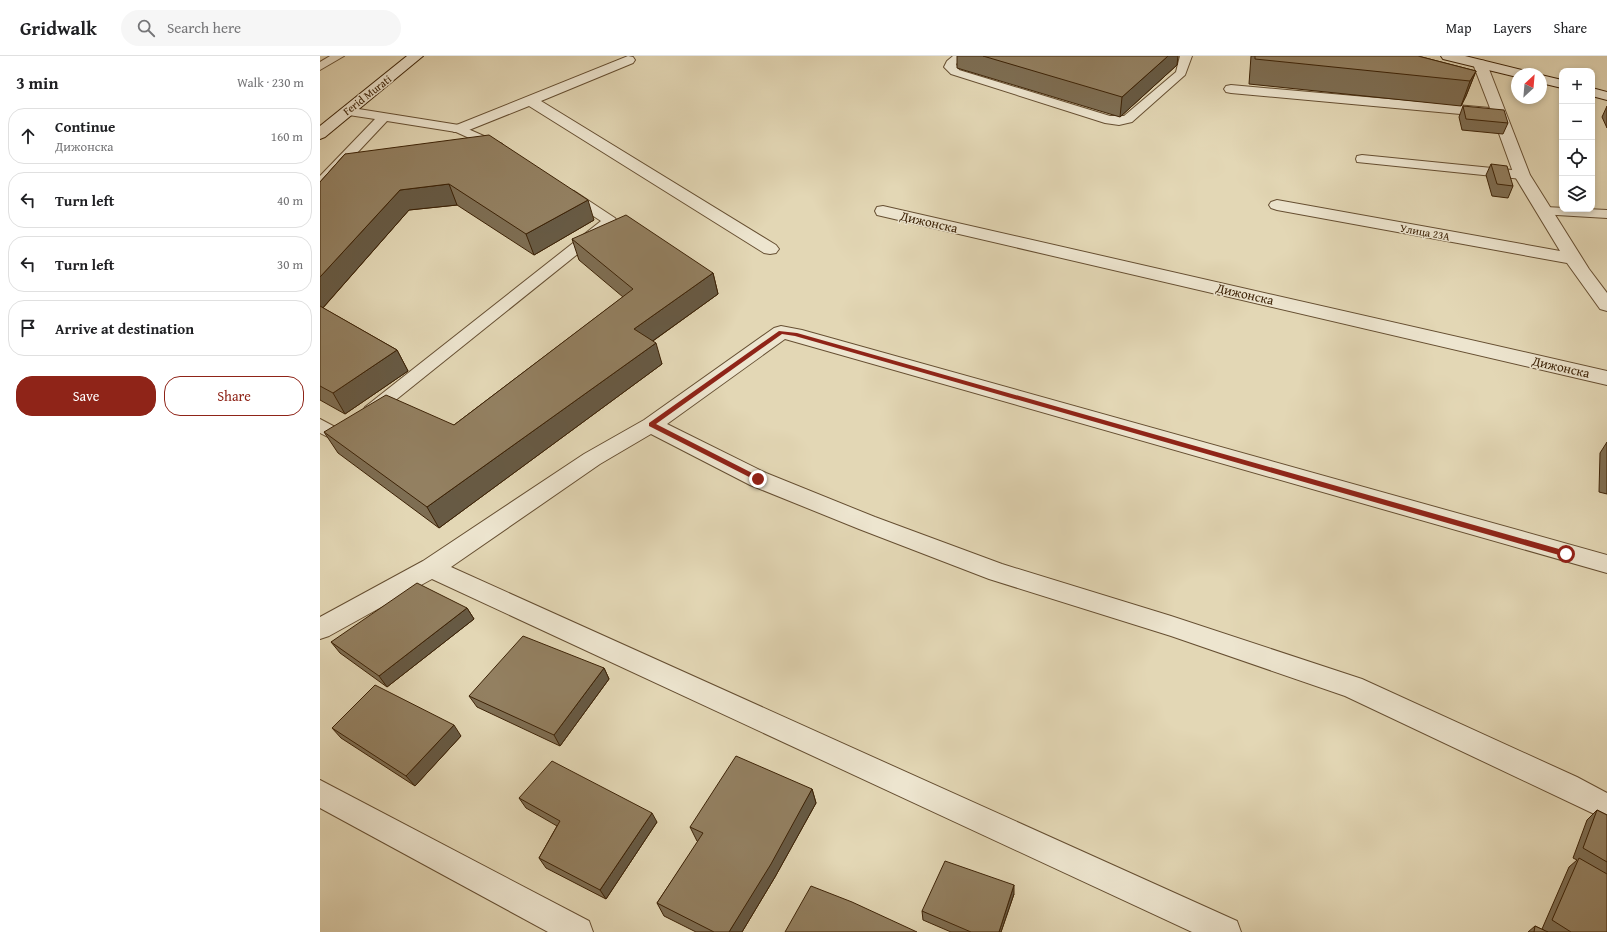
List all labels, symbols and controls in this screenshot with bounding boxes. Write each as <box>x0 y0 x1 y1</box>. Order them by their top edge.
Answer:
search box <box>121 10 401 46</box>
text: Gridwalk <box>20 14 97 42</box>
icon: search <box>135 17 157 39</box>
text: Search here <box>167 17 241 38</box>
text: Map <box>1446 18 1472 38</box>
text: Layers <box>1494 18 1532 38</box>
text: Share <box>1554 18 1587 38</box>
north arrow <box>1511 68 1547 104</box>
map controls <box>1559 68 1595 212</box>
button: + <box>1559 68 1595 104</box>
text: 3 min <box>16 70 58 95</box>
street label: Ferid Murati <box>339 71 395 119</box>
text: Walk · 230 m <box>237 73 304 92</box>
button: − <box>1559 104 1595 140</box>
text: Continue <box>55 116 116 137</box>
icon: ahead <box>17 125 39 147</box>
text: 160 m <box>271 127 303 146</box>
text: Дижонска <box>55 137 114 156</box>
button: locate <box>1559 140 1595 176</box>
button: layers <box>1559 176 1595 212</box>
icon: left <box>17 189 39 211</box>
text: Turn left <box>55 190 114 211</box>
text: 40 m <box>277 191 303 210</box>
street label: Дижонска <box>897 206 960 238</box>
street label: Улица 23А <box>1399 220 1452 244</box>
icon: left <box>17 253 39 275</box>
text: Turn left <box>55 254 114 275</box>
text: 30 m <box>277 255 303 274</box>
street label: Дижонска <box>1213 278 1276 310</box>
icon: arrive <box>17 317 39 339</box>
text: Arrive at destination <box>55 318 194 339</box>
street label: Дижонска <box>1529 351 1592 383</box>
button: Save <box>16 376 156 416</box>
button: Share <box>164 376 304 416</box>
route end <box>749 470 767 488</box>
route start <box>1557 545 1575 563</box>

